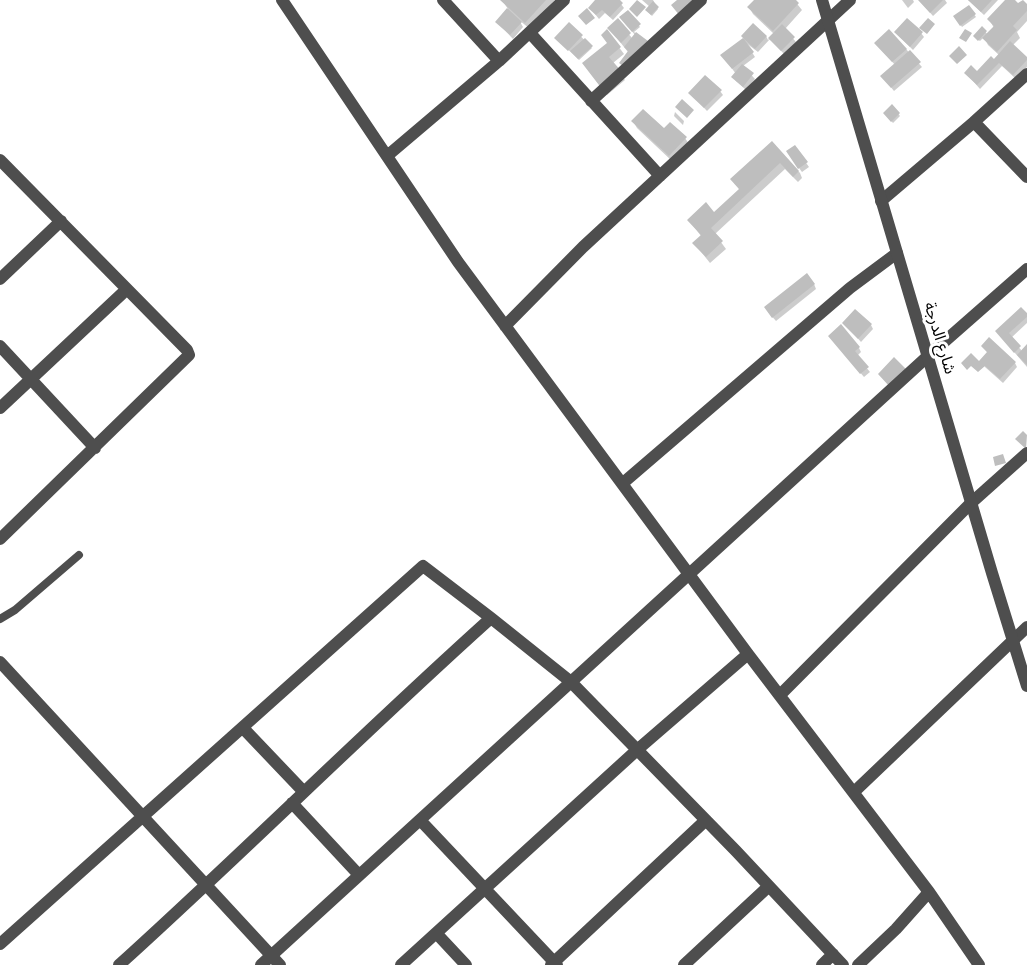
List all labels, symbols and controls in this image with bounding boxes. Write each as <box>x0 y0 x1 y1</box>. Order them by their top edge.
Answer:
street label: شارع الدرجة <box>920 300 960 376</box>

